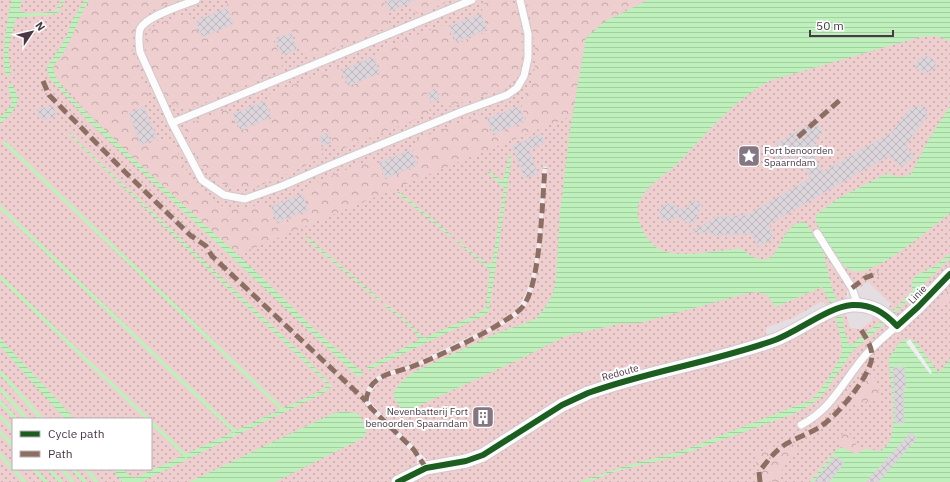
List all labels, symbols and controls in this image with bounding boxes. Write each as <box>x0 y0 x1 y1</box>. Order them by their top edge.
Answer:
north arrow <box>12 12 52 52</box>
scale bar <box>810 12 893 38</box>
text: 50 m <box>816 18 844 33</box>
text: N <box>32 19 48 34</box>
place icon: Fort benoorden Spaarndam <box>736 143 762 169</box>
place label: Fort benoorden Spaarndam <box>764 144 833 169</box>
street label: Linie <box>905 282 930 306</box>
street label: Redoute <box>600 361 641 384</box>
building icon: Nevenbatterij Fort benoorden Spaarndam <box>470 404 496 430</box>
place label: Nevenbatterij Fort benoorden Spaarndam <box>365 405 468 430</box>
legend <box>12 418 152 470</box>
text: Cycle path <box>48 426 105 441</box>
text: Path <box>48 446 73 461</box>

